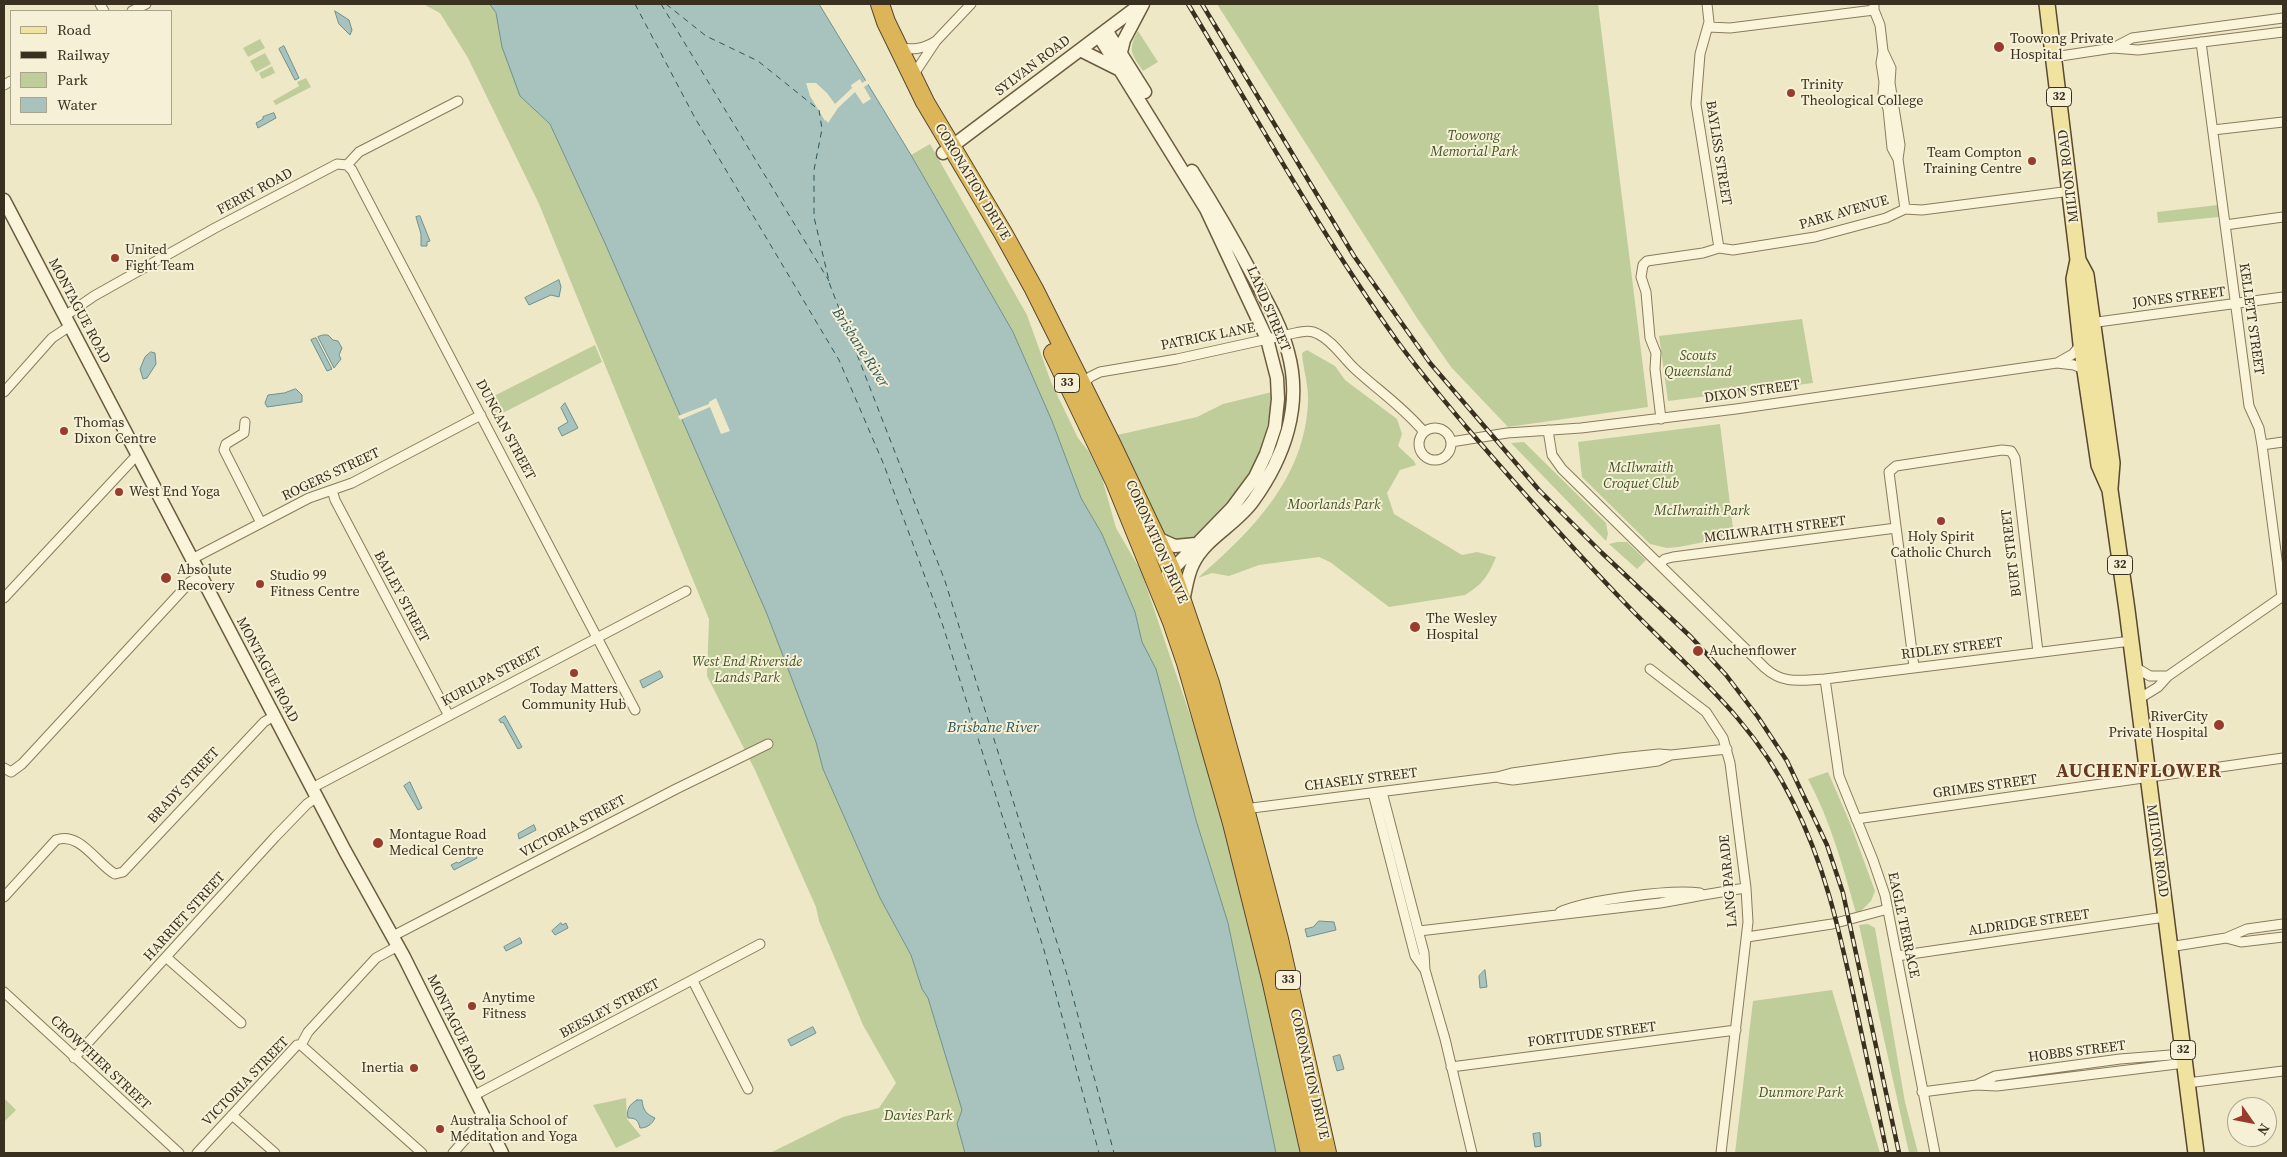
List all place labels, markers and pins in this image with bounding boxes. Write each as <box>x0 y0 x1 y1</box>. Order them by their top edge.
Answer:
place label: Toowong Private Hospital <box>2010 31 2114 64</box>
marker: Toowong Private Hospital <box>1992 40 2006 54</box>
place label: Trinity Theological College <box>1801 77 1923 110</box>
marker: Trinity Theological College <box>1785 87 1797 99</box>
place label: Team Compton Training Centre <box>1923 145 2022 178</box>
marker: Team Compton Training Centre <box>2026 155 2038 167</box>
place label: United Fight Team <box>125 242 195 274</box>
marker: United Fight Team <box>109 252 121 264</box>
place label: Thomas Dixon Centre <box>74 415 156 448</box>
marker: Thomas Dixon Centre <box>58 425 70 437</box>
place label: West End Yoga <box>129 484 220 500</box>
marker: West End Yoga <box>113 486 125 498</box>
marker: Holy Spirit Catholic Church <box>1935 515 1947 527</box>
place label: Holy Spirit Catholic Church <box>1890 529 1992 562</box>
place label: Absolute Recovery <box>177 562 235 594</box>
place label: Studio 99 Fitness Centre <box>270 568 360 600</box>
marker: Absolute Recovery <box>159 571 173 585</box>
marker: Studio 99 Fitness Centre <box>254 578 266 590</box>
place label: The Wesley Hospital <box>1426 611 1497 644</box>
marker: The Wesley Hospital <box>1408 620 1422 634</box>
place label: Auchenflower <box>1709 643 1796 659</box>
marker: Auchenflower <box>1691 644 1705 658</box>
marker: Today Matters Community Hub <box>568 667 580 679</box>
place label: Today Matters Community Hub <box>522 681 626 714</box>
place label: RiverCity Private Hospital <box>2109 709 2208 742</box>
marker: RiverCity Private Hospital <box>2212 718 2226 732</box>
place label: Montague Road Medical Centre <box>389 827 486 860</box>
marker: Montague Road Medical Centre <box>371 836 385 850</box>
place label: Anytime Fitness <box>482 990 535 1022</box>
marker: Anytime Fitness <box>466 1000 478 1012</box>
place label: Inertia <box>361 1060 404 1076</box>
marker: Inertia <box>408 1062 420 1074</box>
place label: Australia School of Meditation and Yoga <box>450 1113 578 1146</box>
marker: Australia School of Meditation and Yoga <box>434 1123 446 1135</box>

